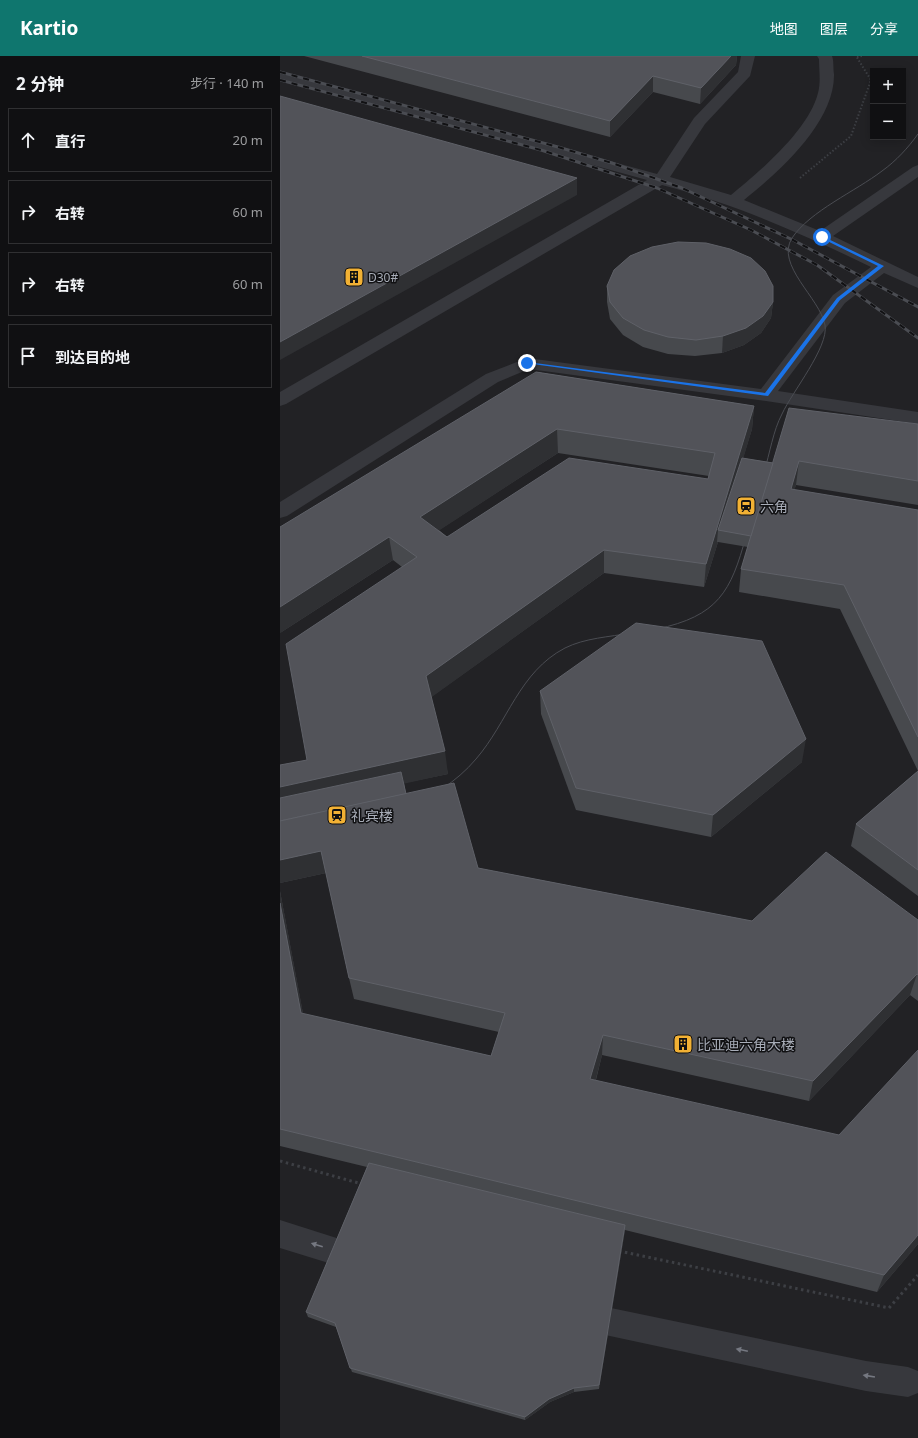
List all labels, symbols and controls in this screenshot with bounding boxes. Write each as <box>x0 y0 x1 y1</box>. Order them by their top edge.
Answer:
text: Kartio <box>20 15 78 41</box>
text: 地图 <box>770 19 798 38</box>
text: 图层 <box>820 19 848 38</box>
text: 分享 <box>870 19 898 38</box>
map controls <box>870 68 906 140</box>
button: + <box>870 68 906 104</box>
text: 2 分钟 <box>16 72 64 95</box>
text: 步行 · 140 m <box>190 74 264 92</box>
button: − <box>870 104 906 140</box>
icon: ahead <box>17 129 39 151</box>
text: 直行 <box>55 131 85 151</box>
text: 20 m <box>233 131 263 149</box>
icon: right <box>17 201 39 223</box>
text: 右转 <box>55 203 85 223</box>
text: 60 m <box>233 203 263 221</box>
route start <box>813 228 831 246</box>
building icon: D30# <box>343 266 365 288</box>
place label: D30# <box>368 269 398 286</box>
icon: right <box>17 273 39 295</box>
text: 右转 <box>55 275 85 295</box>
text: 60 m <box>233 275 263 293</box>
icon: arrive <box>17 345 39 367</box>
text: 到达目的地 <box>55 347 130 367</box>
route end <box>518 354 536 372</box>
station icon: 六角 <box>735 495 757 517</box>
place label: 六角 <box>760 497 788 516</box>
station icon: 礼宾楼 <box>326 804 348 826</box>
place label: 礼宾楼 <box>351 806 393 825</box>
building icon: 比亚迪六角大楼 <box>672 1033 694 1055</box>
place label: 比亚迪六角大楼 <box>697 1035 795 1054</box>
one-way arrow <box>311 1242 323 1248</box>
one-way arrow <box>736 1346 748 1352</box>
one-way arrow <box>863 1373 875 1379</box>

